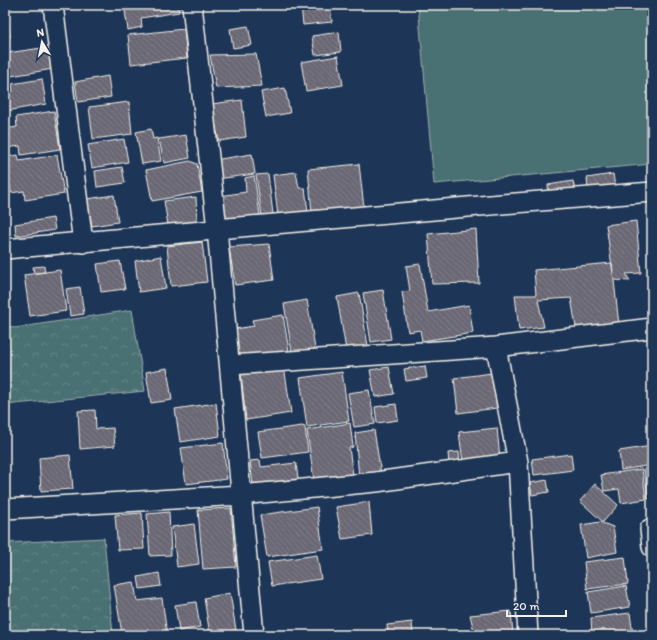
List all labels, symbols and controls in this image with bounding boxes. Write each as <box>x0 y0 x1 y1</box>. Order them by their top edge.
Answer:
north arrow <box>22 22 62 62</box>
text: N <box>36 26 45 40</box>
scale bar <box>507 592 566 618</box>
text: 20 m <box>513 599 540 613</box>

